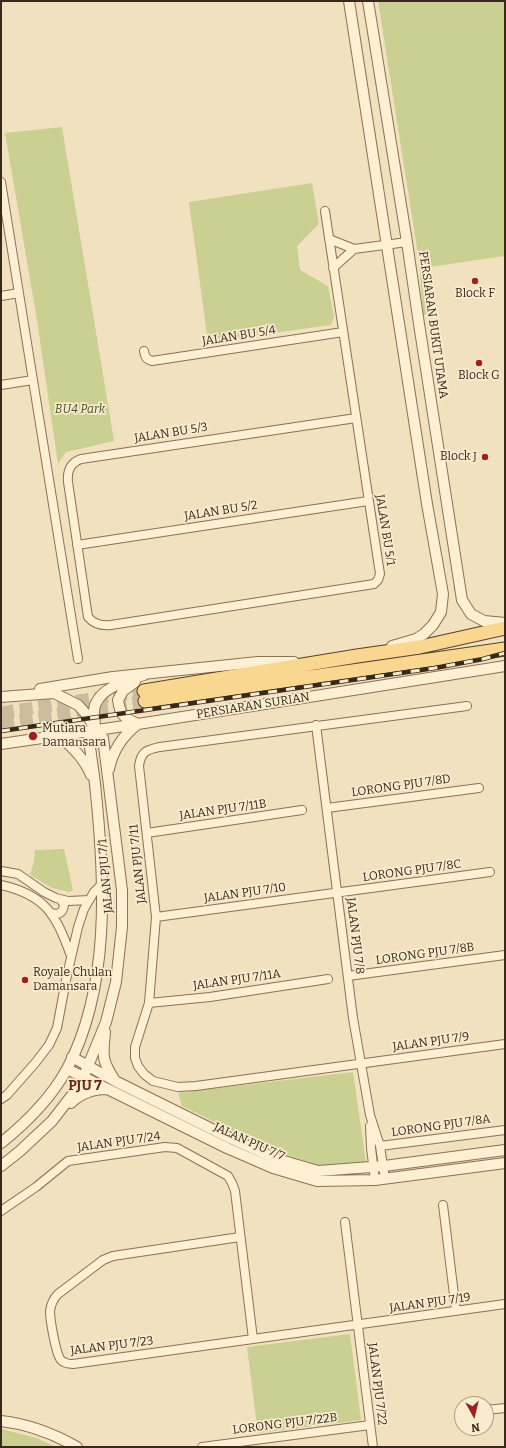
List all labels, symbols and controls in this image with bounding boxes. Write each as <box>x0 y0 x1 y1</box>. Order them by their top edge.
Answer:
street label: PERSIARAN BUKIT UTAMA <box>415 250 451 400</box>
marker: Block F <box>470 276 480 286</box>
place label: Block F <box>455 287 495 301</box>
street label: JALAN BU 5/4 <box>201 323 277 349</box>
marker: Block G <box>474 358 484 368</box>
place label: Block G <box>458 369 500 383</box>
park label: BU4 Park <box>55 403 105 417</box>
street label: JALAN BU 5/3 <box>133 420 209 446</box>
place label: Block J <box>440 450 477 464</box>
marker: Block J <box>480 452 490 462</box>
street label: JALAN BU 5/1 <box>372 493 398 567</box>
street label: JALAN BU 5/2 <box>183 498 259 524</box>
street label: PERSIARAN SURIAN <box>195 690 311 722</box>
place label: Mutiara Damansara <box>42 722 106 750</box>
marker: Mutiara Damansara <box>27 730 39 742</box>
street label: LORONG PJU 7/8D <box>350 772 452 800</box>
street label: JALAN PJU 7/11B <box>179 797 267 823</box>
street label: JALAN PJU 7/11 <box>127 824 149 904</box>
street label: JALAN PJU 7/1 <box>96 838 116 914</box>
street label: LORONG PJU 7/8C <box>362 857 462 885</box>
street label: JALAN PJU 7/10 <box>203 880 287 906</box>
street label: JALAN PJU 7/8 <box>343 897 367 975</box>
street label: LORONG PJU 7/8B <box>375 940 475 968</box>
place label: Royale Chulan Damansara <box>33 966 112 994</box>
street label: JALAN PJU 7/11A <box>192 967 282 993</box>
marker: Royale Chulan Damansara <box>20 975 30 985</box>
street label: JALAN PJU 7/9 <box>392 1030 470 1054</box>
district label: PJU 7 <box>68 1078 102 1094</box>
street label: LORONG PJU 7/8A <box>391 1112 491 1140</box>
street label: JALAN PJU 7/7 <box>211 1120 287 1164</box>
street label: JALAN PJU 7/24 <box>77 1129 161 1155</box>
street label: JALAN PJU 7/19 <box>388 1290 472 1316</box>
street label: JALAN PJU 7/23 <box>70 1334 154 1358</box>
street label: JALAN PJU 7/22 <box>365 1342 389 1426</box>
north arrow <box>454 1396 494 1436</box>
street label: LORONG PJU 7/22B <box>232 1410 338 1438</box>
text: N <box>470 1420 481 1434</box>

